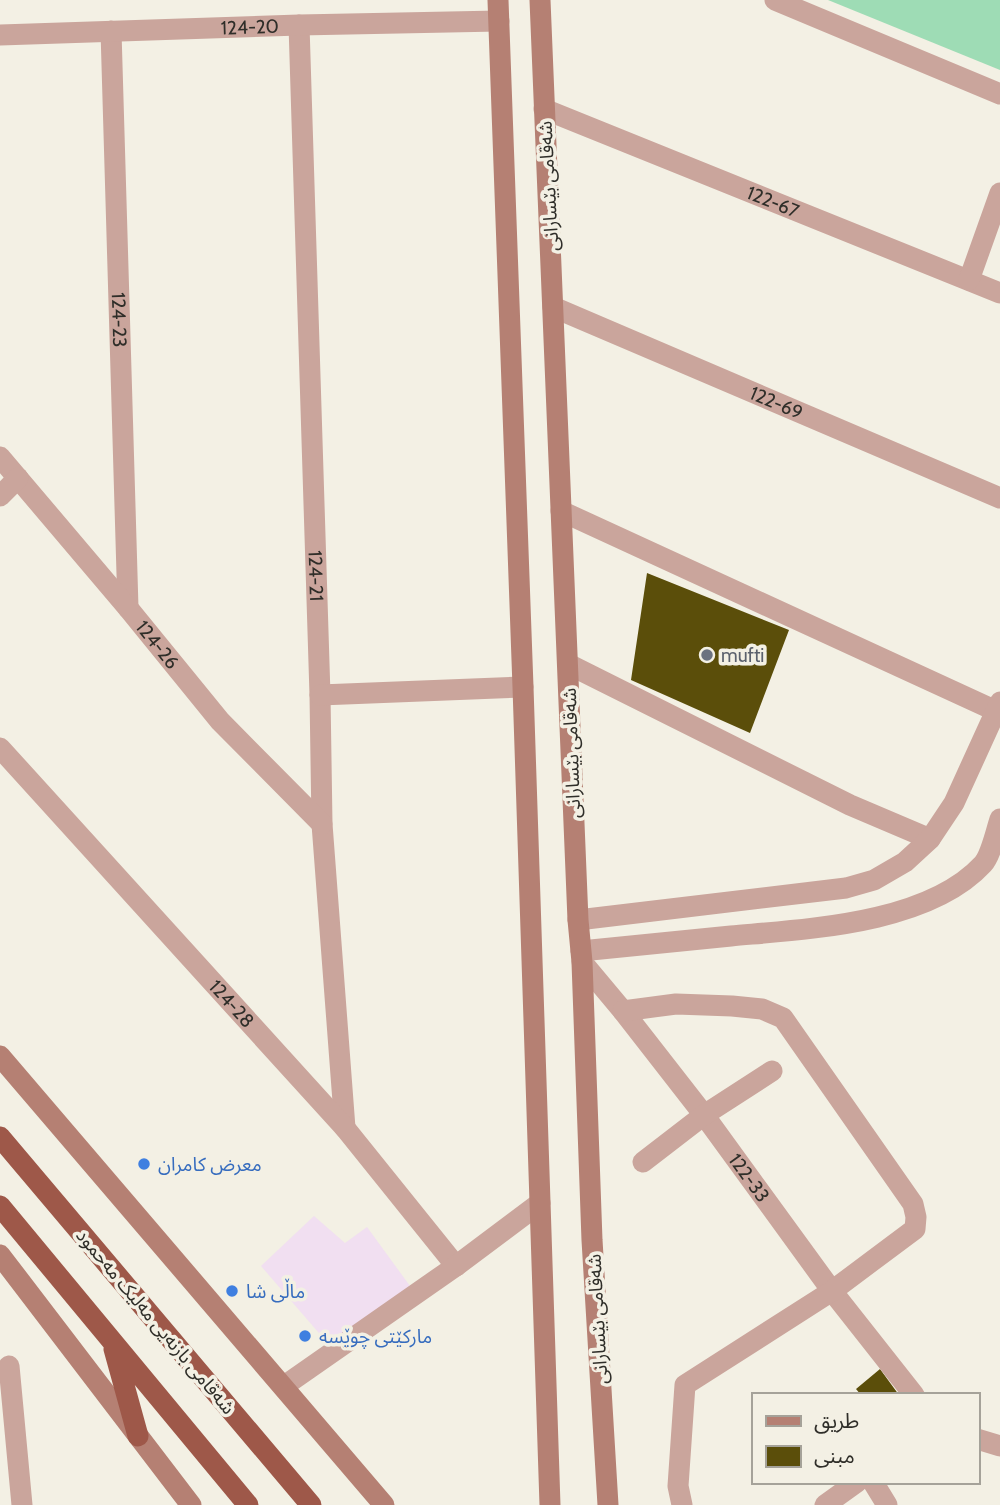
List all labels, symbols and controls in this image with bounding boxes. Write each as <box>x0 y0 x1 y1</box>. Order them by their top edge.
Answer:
street label: 124-20 <box>220 15 279 40</box>
street label: شەقامی بێسارانی <box>534 120 563 252</box>
street label: 122-67 <box>743 181 803 223</box>
street label: 124-23 <box>107 292 131 348</box>
street label: 122-69 <box>746 381 806 424</box>
street label: 124-21 <box>303 550 328 602</box>
street label: 124-26 <box>131 616 184 674</box>
place label: mufti <box>721 644 764 667</box>
marker: mufti <box>699 647 715 663</box>
street label: شەقامی بێسارانی <box>558 687 585 819</box>
street label: 124-28 <box>204 975 259 1032</box>
street label: 122-33 <box>724 1149 774 1207</box>
place label: معرض كامران <box>158 1153 262 1176</box>
marker: معرض كامران <box>136 1156 152 1172</box>
street label: شەقامی بازنەیی مەلیک مەحمود <box>71 1224 240 1419</box>
street label: شەقامی بێسارانی <box>583 1253 612 1385</box>
place label: ماڵی شا <box>246 1278 305 1303</box>
marker: ماڵی شا <box>224 1283 240 1299</box>
place label: مارکێتی چوێسە <box>319 1325 432 1349</box>
marker: مارکێتی چوێسە <box>297 1328 313 1344</box>
legend <box>752 1393 979 1484</box>
text: طريق <box>814 1408 859 1434</box>
text: مبنى <box>814 1443 855 1468</box>

